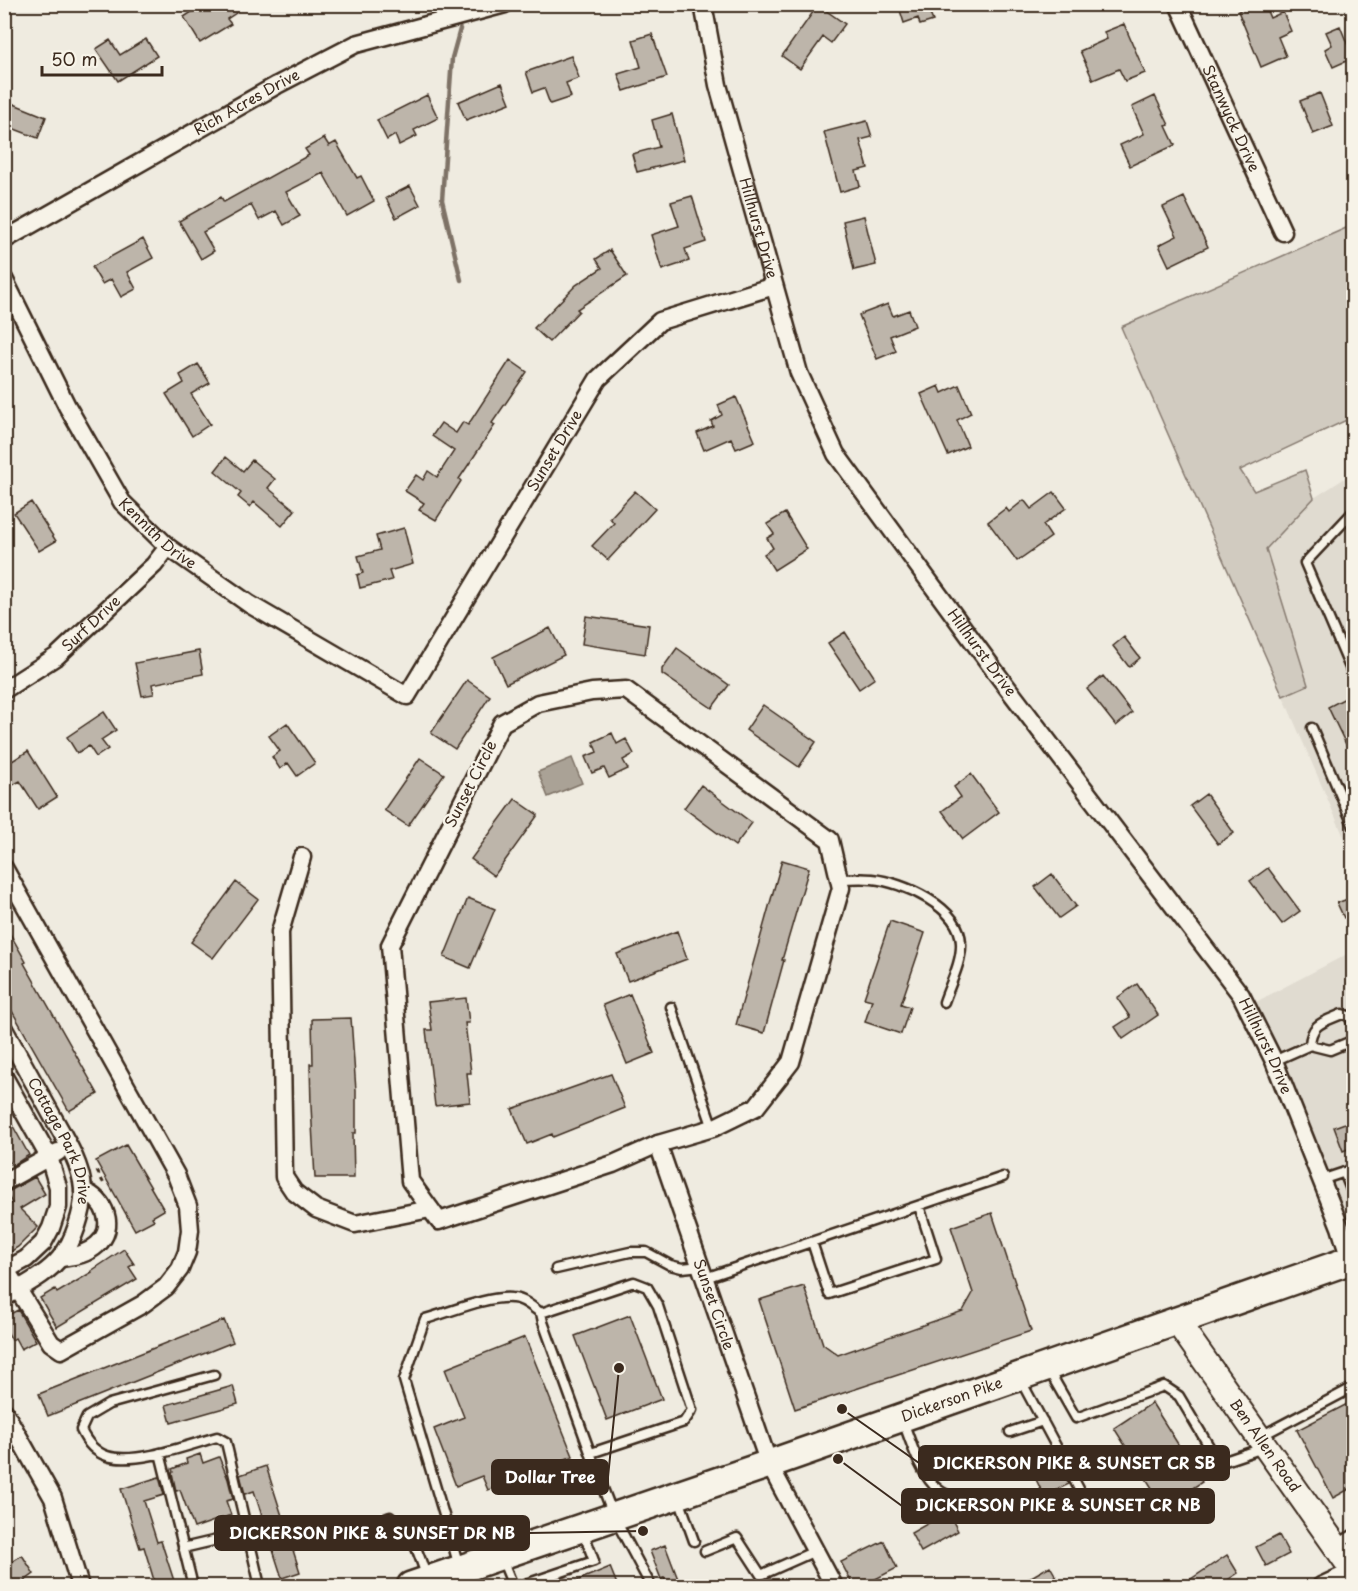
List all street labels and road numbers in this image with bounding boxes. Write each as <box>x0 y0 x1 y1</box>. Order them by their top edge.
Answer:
street label: Stanwyck Drive <box>1197 60 1267 175</box>
street label: Rich Acres Drive <box>189 62 303 140</box>
street label: Hillhurst Drive <box>735 175 785 281</box>
street label: Sunset Drive <box>520 405 587 495</box>
street label: Kennith Drive <box>114 492 202 574</box>
street label: Surf Drive <box>56 589 125 656</box>
street label: Hillhurst Drive <box>943 603 1023 701</box>
street label: Sunset Circle <box>438 736 502 831</box>
street label: Hillhurst Drive <box>1234 993 1299 1097</box>
street label: Cottage Park Drive <box>23 1072 96 1206</box>
street label: Sunset Circle <box>689 1255 742 1353</box>
street label: Dickerson Pike <box>898 1370 1005 1427</box>
street label: Ben Allen Road <box>1225 1393 1307 1496</box>

